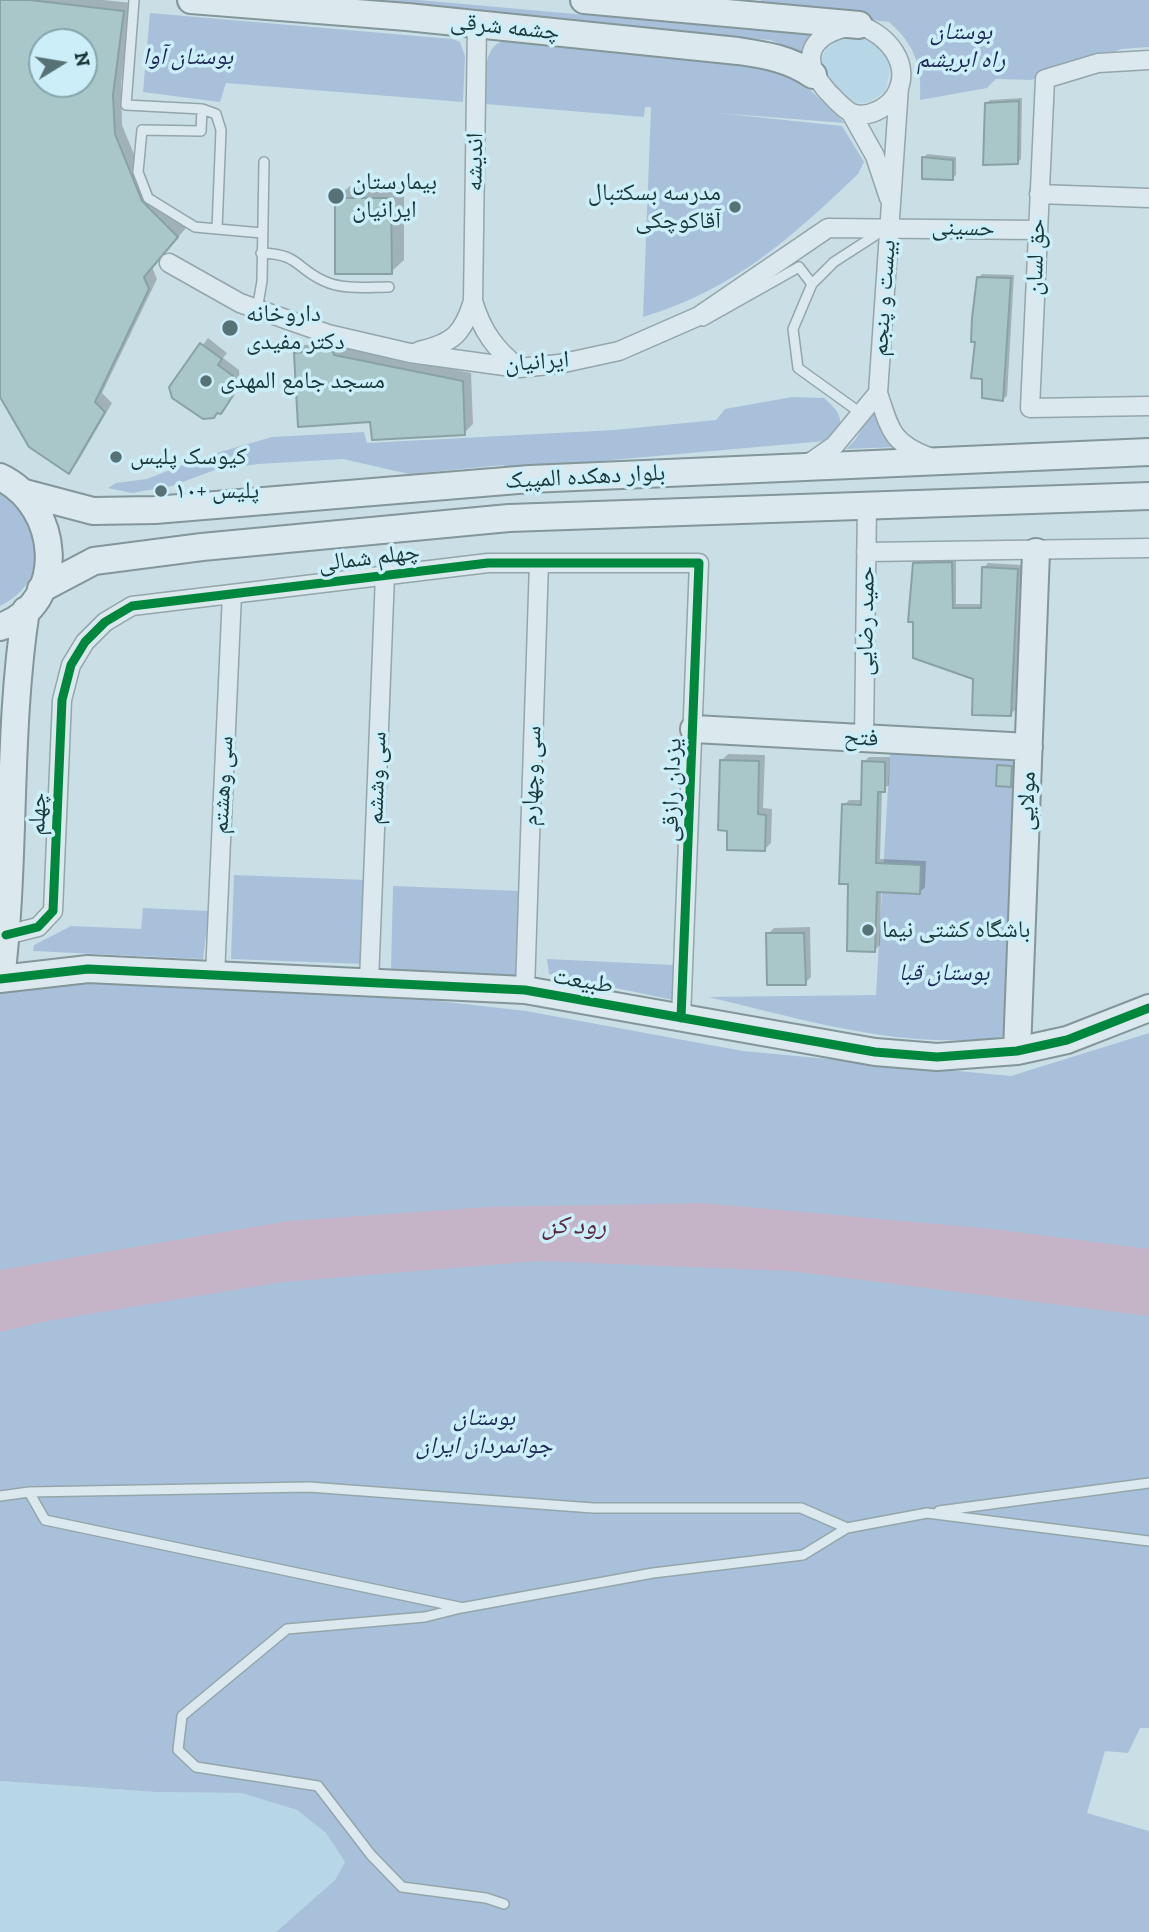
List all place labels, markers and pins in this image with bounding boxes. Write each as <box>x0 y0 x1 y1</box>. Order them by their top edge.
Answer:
place label: بیمارستان ایرانیان <box>352 168 437 224</box>
place label: مدرسه بسکتبال آقاکوچکی <box>588 179 721 235</box>
marker: بیمارستان ایرانیان <box>326 186 346 206</box>
marker: مدرسه بسکتبال آقاکوچکی <box>727 199 743 215</box>
place label: داروخانه دکتر مفیدی <box>246 300 345 356</box>
marker: داروخانه دکتر مفیدی <box>220 318 240 338</box>
place label: مسجد جامع المهدی <box>220 367 385 395</box>
marker: مسجد جامع المهدی <box>198 373 214 389</box>
place label: کیوسک پلیس <box>130 443 247 471</box>
marker: کیوسک پلیس <box>108 449 124 465</box>
place label: پلیس +۱۰ <box>175 477 259 505</box>
marker: پلیس +۱۰ <box>153 483 169 499</box>
place label: باشگاه کشتی نیما <box>882 916 1030 944</box>
marker: باشگاه کشتی نیما <box>860 922 876 938</box>

